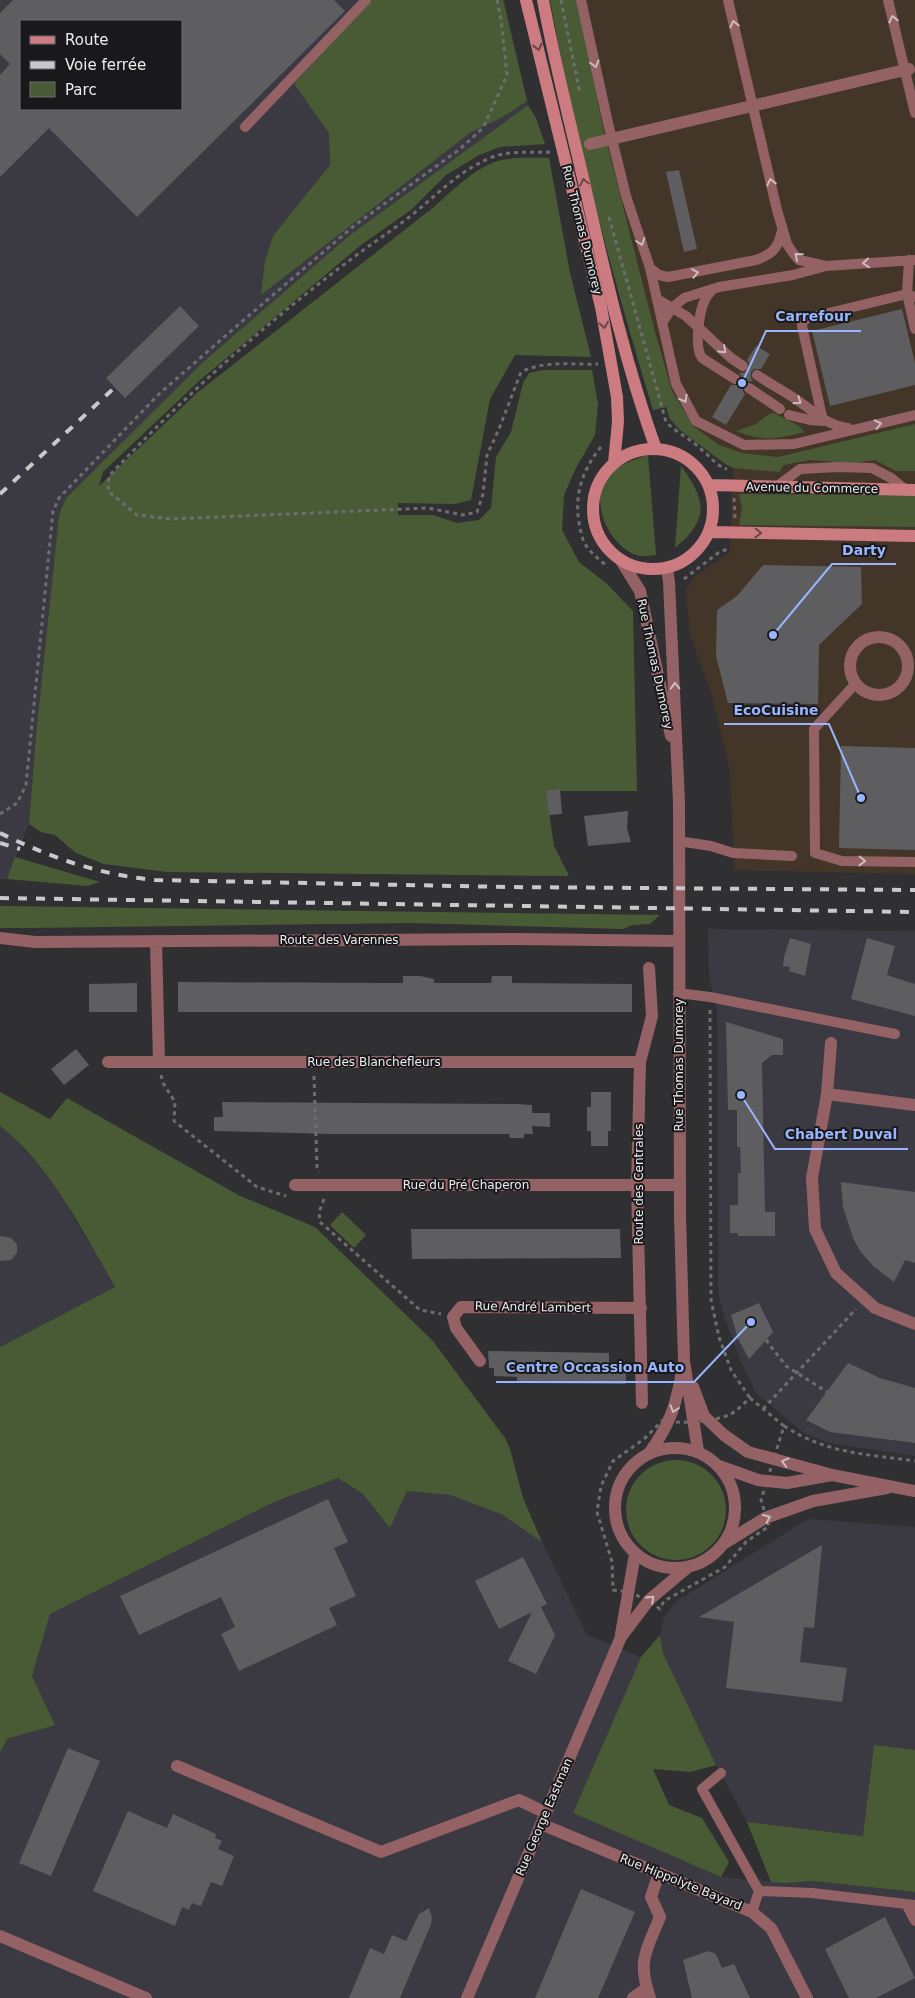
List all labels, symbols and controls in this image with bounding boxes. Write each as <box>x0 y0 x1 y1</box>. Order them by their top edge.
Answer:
one-way arrow <box>888 15 899 24</box>
legend <box>20 20 182 110</box>
one-way arrow <box>729 20 740 29</box>
text: Route <box>65 31 109 49</box>
one-way arrow <box>532 43 543 52</box>
text: Voie ferrée <box>65 56 146 74</box>
one-way arrow <box>590 60 600 68</box>
text: Parc <box>65 81 97 99</box>
street label: Rue Thomas Dumorey <box>559 164 605 296</box>
one-way arrow <box>579 178 590 187</box>
one-way arrow <box>766 178 777 187</box>
one-way arrow <box>636 238 646 246</box>
one-way arrow <box>794 253 803 262</box>
one-way arrow <box>862 257 870 268</box>
one-way arrow <box>691 268 700 279</box>
callout: Carrefour <box>766 302 861 331</box>
text: Carrefour <box>775 308 851 324</box>
one-way arrow <box>598 320 608 329</box>
one-way arrow <box>717 344 726 353</box>
one-way arrow <box>678 393 688 402</box>
one-way arrow <box>792 396 801 404</box>
one-way arrow <box>874 419 883 430</box>
street label: Avenue du Commerce <box>746 480 878 496</box>
one-way arrow <box>754 528 762 538</box>
callout: Darty <box>832 535 896 564</box>
text: Darty <box>842 542 886 558</box>
street label: Rue Thomas Dumorey <box>634 597 676 731</box>
one-way arrow <box>669 681 680 689</box>
callout: EcoCuisine <box>724 695 829 724</box>
text: EcoCuisine <box>733 702 819 718</box>
one-way arrow <box>859 856 867 867</box>
street label: Route des Varennes <box>279 933 399 947</box>
street label: Rue Thomas Dumorey <box>672 998 686 1132</box>
street label: Rue des Blanchefleurs <box>307 1055 441 1069</box>
callout: Chabert Duval <box>775 1120 908 1149</box>
street label: Route des Centrales <box>632 1123 646 1245</box>
text: Chabert Duval <box>785 1126 897 1142</box>
street label: Rue du Pré Chaperon <box>403 1178 529 1192</box>
street label: Rue André Lambert <box>475 1299 592 1315</box>
callout: Centre Occassion Auto <box>496 1353 694 1382</box>
text: Centre Occassion Auto <box>506 1359 685 1375</box>
one-way arrow <box>670 1404 680 1412</box>
one-way arrow <box>781 1457 790 1468</box>
one-way arrow <box>762 1513 771 1524</box>
one-way arrow <box>646 1596 655 1605</box>
street label: Rue George Eastman <box>513 1756 575 1878</box>
street label: Rue Hippolyte Bayard <box>618 1851 744 1913</box>

